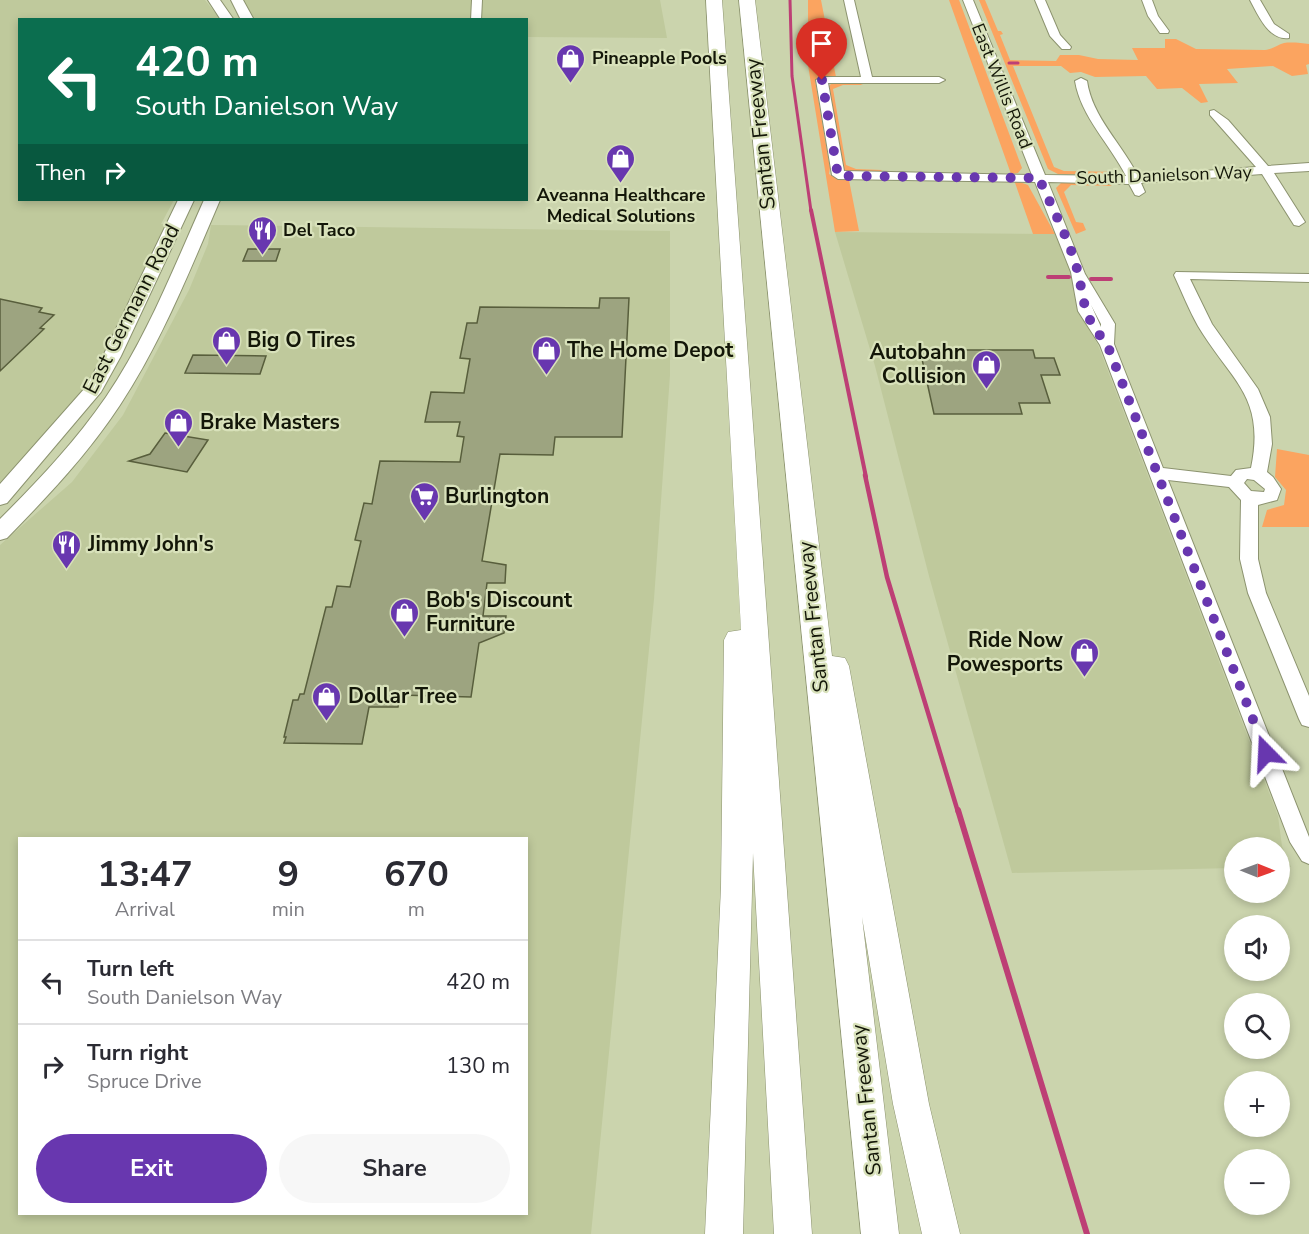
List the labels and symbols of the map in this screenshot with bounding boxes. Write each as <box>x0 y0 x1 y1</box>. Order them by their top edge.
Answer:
pin <box>796 18 847 80</box>
street label: East Willis Road <box>966 20 1038 152</box>
shop icon: Pineapple Pools <box>555 42 587 84</box>
place label: Pineapple Pools <box>592 46 727 70</box>
street label: Santan Freeway <box>738 57 782 211</box>
shop icon: Aveanna Healthcare Medical Solutions <box>605 142 637 184</box>
street label: South Danielson Way <box>1076 160 1253 190</box>
place label: Aveanna Healthcare Medical Solutions <box>537 183 706 228</box>
restaurant icon: Del Taco <box>246 214 278 256</box>
place label: Del Taco <box>283 218 355 242</box>
street label: East Germann Road <box>76 219 186 399</box>
shop icon: Big O Tires <box>210 324 242 366</box>
place label: Big O Tires <box>247 326 355 354</box>
shop icon: The Home Depot <box>530 334 562 376</box>
place label: The Home Depot <box>567 336 734 364</box>
place label: Autobahn Collision <box>870 338 966 390</box>
shop icon: Autobahn Collision <box>971 348 1003 390</box>
shop icon: Brake Masters <box>163 406 195 448</box>
place label: Brake Masters <box>200 408 340 436</box>
supermarket icon: Burlington <box>408 480 440 522</box>
place label: Burlington <box>445 482 549 510</box>
restaurant icon: Jimmy John's <box>51 528 83 570</box>
place label: Jimmy John's <box>87 530 214 558</box>
street label: Santan Freeway <box>791 540 835 694</box>
place label: Bob's Discount Furniture <box>426 586 573 638</box>
shop icon: Bob's Discount Furniture <box>389 596 421 638</box>
place label: Ride Now Powesports <box>947 626 1063 678</box>
shop icon: Ride Now Powesports <box>1068 636 1100 678</box>
shop icon: Dollar Tree <box>311 680 343 722</box>
place label: Dollar Tree <box>348 682 457 710</box>
position arrow <box>1234 721 1298 785</box>
north arrow <box>1224 837 1290 903</box>
street label: Santan Freeway <box>844 1023 888 1177</box>

